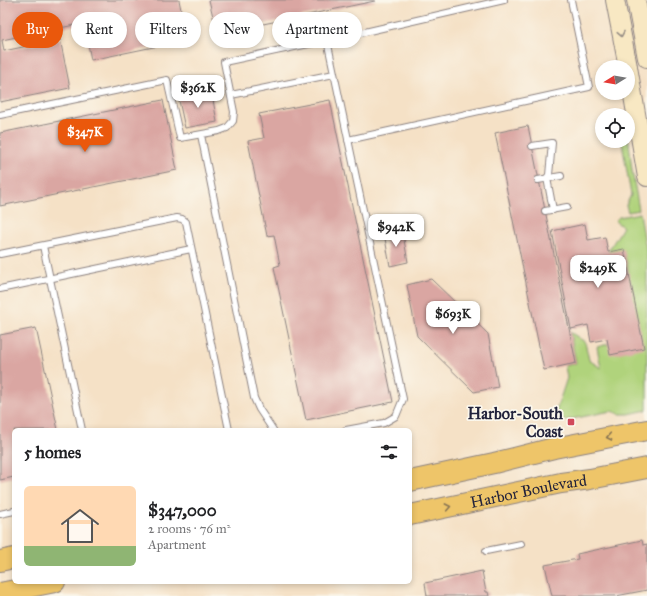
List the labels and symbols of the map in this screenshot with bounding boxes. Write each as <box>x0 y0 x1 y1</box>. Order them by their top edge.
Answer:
one-way arrow <box>617 30 625 37</box>
north arrow <box>595 60 635 100</box>
pin: $362K <box>170 75 226 109</box>
pin: $347K <box>57 119 113 153</box>
pin: $942K <box>368 214 424 248</box>
pin: $249K <box>570 255 626 289</box>
pin: $693K <box>425 301 481 335</box>
place label: Harbor-South Coast <box>467 404 563 441</box>
marker: Harbor-South Coast <box>566 417 576 427</box>
one-way arrow <box>606 432 612 441</box>
street label: Harbor Boulevard <box>469 471 588 512</box>
one-way arrow <box>445 503 451 512</box>

